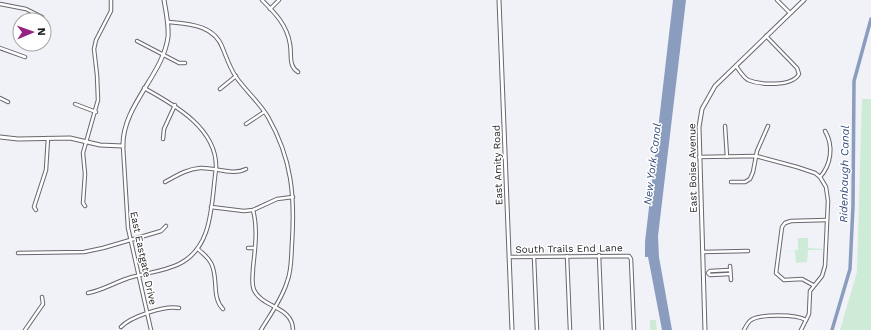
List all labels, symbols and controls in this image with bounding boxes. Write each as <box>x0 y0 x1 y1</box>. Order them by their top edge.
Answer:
north arrow <box>12 12 52 52</box>
text: N <box>35 27 48 36</box>
water label: New York Canal <box>641 122 664 206</box>
street label: East Boise Avenue <box>686 123 699 213</box>
street label: East Amity Road <box>491 125 504 205</box>
water label: Ridenbaugh Canal <box>837 125 852 223</box>
street label: East Eastgate Drive <box>128 210 159 306</box>
street label: South Trails End Lane <box>515 242 623 255</box>

